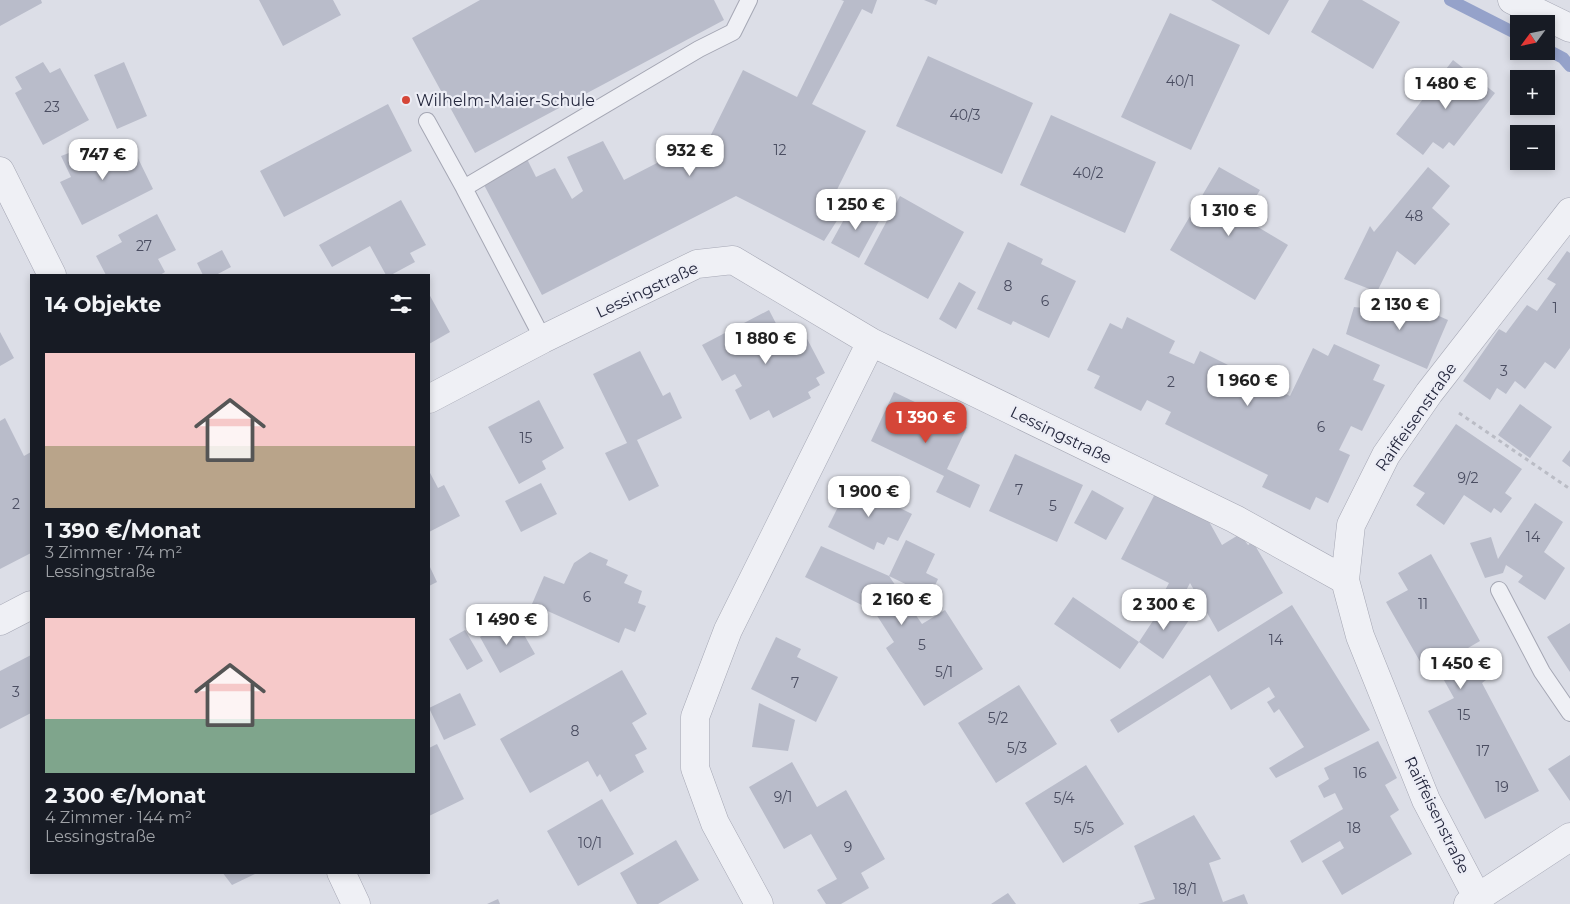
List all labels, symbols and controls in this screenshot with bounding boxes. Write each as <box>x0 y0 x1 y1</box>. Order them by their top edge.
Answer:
north arrow <box>1510 15 1555 60</box>
map controls <box>1510 15 1555 170</box>
pin: 1 480 € <box>1400 68 1492 110</box>
button: + <box>1510 70 1555 115</box>
house number: 40/1 <box>1166 72 1194 90</box>
text: 1 480 € <box>1416 74 1476 93</box>
place label: Wilhelm-Maier-Schule <box>416 91 595 110</box>
marker: Wilhelm-Maier-Schule <box>400 94 412 106</box>
house number: 23 <box>44 98 60 116</box>
house number: 40/3 <box>950 106 981 124</box>
button: − <box>1510 125 1555 170</box>
pin: 932 € <box>655 134 725 177</box>
pin: 747 € <box>68 138 138 181</box>
text: 932 € <box>667 141 713 160</box>
house number: 12 <box>773 141 787 159</box>
text: 747 € <box>80 145 126 164</box>
house number: 40/2 <box>1073 164 1103 182</box>
pin: 1 250 € <box>810 188 902 231</box>
pin: 1 310 € <box>1183 194 1275 237</box>
text: 1 250 € <box>827 195 885 214</box>
text: 1 310 € <box>1202 201 1256 220</box>
house number: 48 <box>1405 207 1423 225</box>
house number: 27 <box>136 237 152 255</box>
street label: Lessingstraße <box>593 258 701 322</box>
house number: 8 <box>1004 277 1013 295</box>
pin: 2 130 € <box>1354 288 1446 331</box>
icon: filters <box>387 290 415 318</box>
text: 14 Objekte <box>45 292 161 317</box>
house number: 6 <box>1041 292 1050 310</box>
text: 2 130 € <box>1371 295 1429 314</box>
house number: 1 <box>1552 299 1558 317</box>
pin: 1 880 € <box>720 322 812 365</box>
text: 1 880 € <box>736 329 796 348</box>
street label: Raiffeisenstraße <box>1371 359 1461 475</box>
house number: 3 <box>1500 362 1508 380</box>
pin: 1 960 € <box>1202 364 1294 407</box>
text: 1 960 € <box>1218 371 1278 390</box>
house number: 2 <box>1167 373 1175 391</box>
icon: home <box>185 385 275 475</box>
pin: 1 390 € <box>880 402 972 444</box>
street label: Lessingstraße <box>1007 402 1115 468</box>
text: 1 390 € <box>897 408 955 427</box>
house number: 6 <box>1317 418 1326 436</box>
house number: 15 <box>520 429 533 447</box>
house number: 9/2 <box>1458 469 1478 487</box>
pin: 1 900 € <box>823 476 915 518</box>
house number: 7 <box>1015 481 1023 499</box>
text: 1 900 € <box>839 482 899 501</box>
house number: 2 <box>12 495 20 513</box>
house number: 5 <box>1049 497 1057 515</box>
text: 1 390 €/Monat <box>45 518 201 543</box>
house number: 14 <box>1526 528 1541 546</box>
text: 3 Zimmer · 74 m² <box>45 543 182 562</box>
text: Lessingstraße <box>45 562 156 581</box>
pin: 2 160 € <box>856 584 948 626</box>
house number: 6 <box>583 588 592 606</box>
pin: 2 300 € <box>1118 588 1210 631</box>
text: 2 160 € <box>873 590 931 609</box>
text: 2 300 € <box>1133 595 1195 614</box>
house number: 11 <box>1418 595 1428 613</box>
pin: 1 490 € <box>461 604 553 646</box>
text: 1 490 € <box>477 610 537 629</box>
house number: 14 <box>1269 631 1284 649</box>
house number: 5 <box>918 636 926 654</box>
pin: 1 450 € <box>1415 648 1507 690</box>
icon: home <box>185 650 275 740</box>
text: 1 450 € <box>1431 654 1491 673</box>
house number: 5/1 <box>935 663 953 681</box>
house number: 7 <box>791 674 799 692</box>
house number: 3 <box>12 683 20 701</box>
house number: 15 <box>1458 706 1471 724</box>
house number: 5/2 <box>988 709 1008 727</box>
house number: 8 <box>571 722 580 740</box>
house number: 5/3 <box>1007 739 1027 757</box>
house number: 17 <box>1476 742 1490 760</box>
street label: Raiffeisenstraße <box>1400 753 1474 877</box>
house number: 16 <box>1353 764 1367 782</box>
house number: 19 <box>1495 778 1509 796</box>
text: 2 300 €/Monat <box>45 783 206 808</box>
house number: 9/1 <box>774 788 792 806</box>
house number: 5/4 <box>1054 789 1075 807</box>
text: 4 Zimmer · 144 m² <box>45 808 192 827</box>
house number: 5/5 <box>1074 819 1094 837</box>
house number: 18 <box>1347 819 1361 837</box>
text: Lessingstraße <box>45 827 156 846</box>
house number: 10/1 <box>578 834 602 852</box>
house number: 9 <box>844 838 852 856</box>
house number: 18/1 <box>1173 880 1197 898</box>

